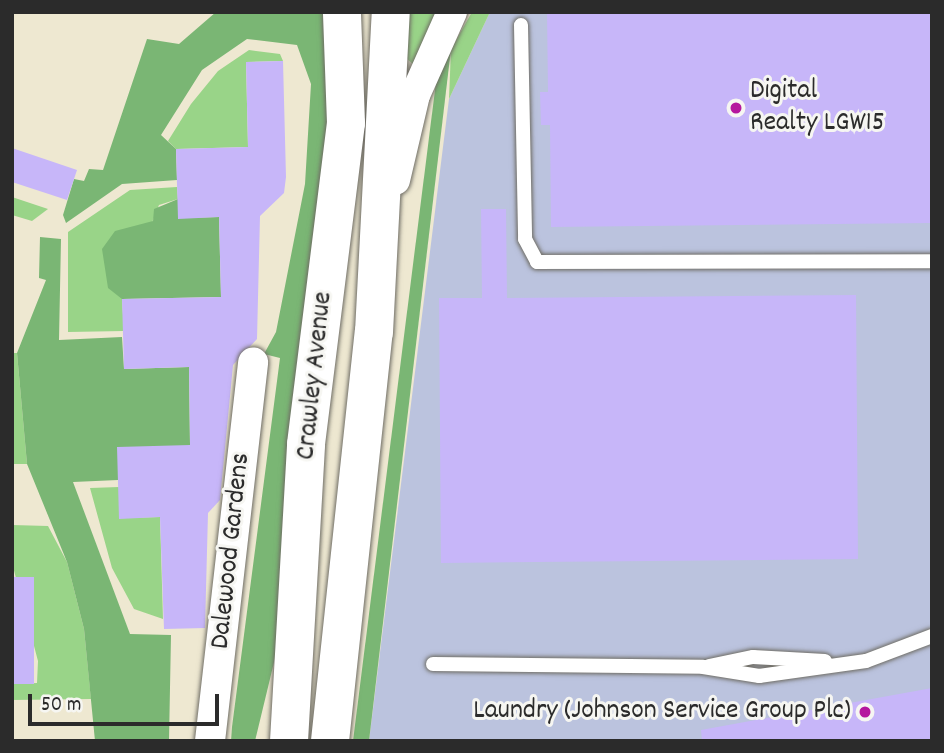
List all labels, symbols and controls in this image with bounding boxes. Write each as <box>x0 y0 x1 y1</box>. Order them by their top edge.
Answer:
place label: Digital Realty LGW15 <box>750 75 885 141</box>
marker: Digital Realty LGW15 <box>728 100 744 116</box>
street label: Crawley Avenue <box>290 290 342 462</box>
street label: Dalewood Gardens <box>205 451 259 651</box>
scale bar <box>32 680 222 724</box>
text: 50 m <box>41 691 81 721</box>
place label: Laundry (Johnson Service Group Plc) <box>473 695 851 729</box>
marker: Laundry (Johnson Service Group Plc) <box>857 704 873 720</box>

